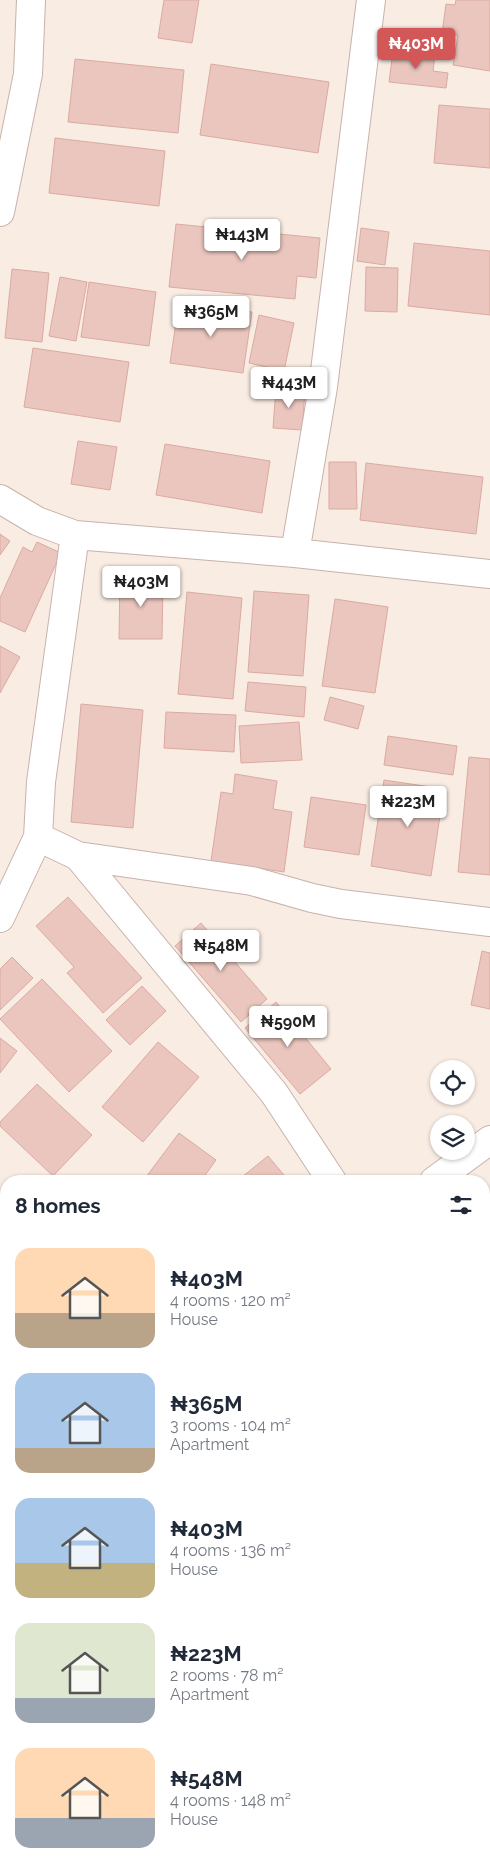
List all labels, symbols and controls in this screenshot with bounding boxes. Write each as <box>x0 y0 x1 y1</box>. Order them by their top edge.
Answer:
pin: ₦403M <box>381 28 451 70</box>
text: ₦403M <box>388 34 444 53</box>
pin: ₦143M <box>207 218 277 261</box>
text: ₦143M <box>215 225 269 244</box>
pin: ₦365M <box>176 296 246 338</box>
text: ₦365M <box>183 302 239 321</box>
pin: ₦443M <box>254 366 324 409</box>
text: ₦443M <box>262 373 316 392</box>
pin: ₦403M <box>106 566 176 608</box>
text: ₦403M <box>113 572 169 591</box>
pin: ₦223M <box>373 786 443 828</box>
text: ₦223M <box>381 792 435 811</box>
pin: ₦548M <box>186 930 256 972</box>
text: ₦548M <box>193 936 249 955</box>
pin: ₦590M <box>253 1006 323 1048</box>
text: ₦590M <box>260 1012 316 1031</box>
map controls <box>430 1060 475 1160</box>
button: locate <box>430 1060 475 1105</box>
button: layers <box>430 1115 475 1160</box>
icon: filters <box>447 1191 475 1219</box>
text: 8 homes <box>15 1193 101 1218</box>
text: ₦403M <box>170 1266 243 1291</box>
icon: home <box>55 1268 115 1328</box>
text: 4 rooms · 120 m² <box>170 1291 291 1310</box>
text: House <box>170 1310 218 1329</box>
text: ₦365M <box>170 1391 242 1416</box>
icon: home <box>55 1393 115 1453</box>
text: 3 rooms · 104 m² <box>170 1416 291 1435</box>
text: Apartment <box>170 1435 249 1454</box>
text: ₦403M <box>170 1516 243 1541</box>
icon: home <box>55 1518 115 1578</box>
text: 4 rooms · 136 m² <box>170 1541 291 1560</box>
text: House <box>170 1560 218 1579</box>
text: ₦223M <box>170 1641 242 1666</box>
icon: home <box>55 1643 115 1703</box>
text: 2 rooms · 78 m² <box>170 1666 283 1685</box>
text: Apartment <box>170 1685 249 1704</box>
text: ₦548M <box>170 1766 243 1791</box>
icon: home <box>55 1768 115 1828</box>
text: 4 rooms · 148 m² <box>170 1791 291 1810</box>
text: House <box>170 1810 218 1829</box>

